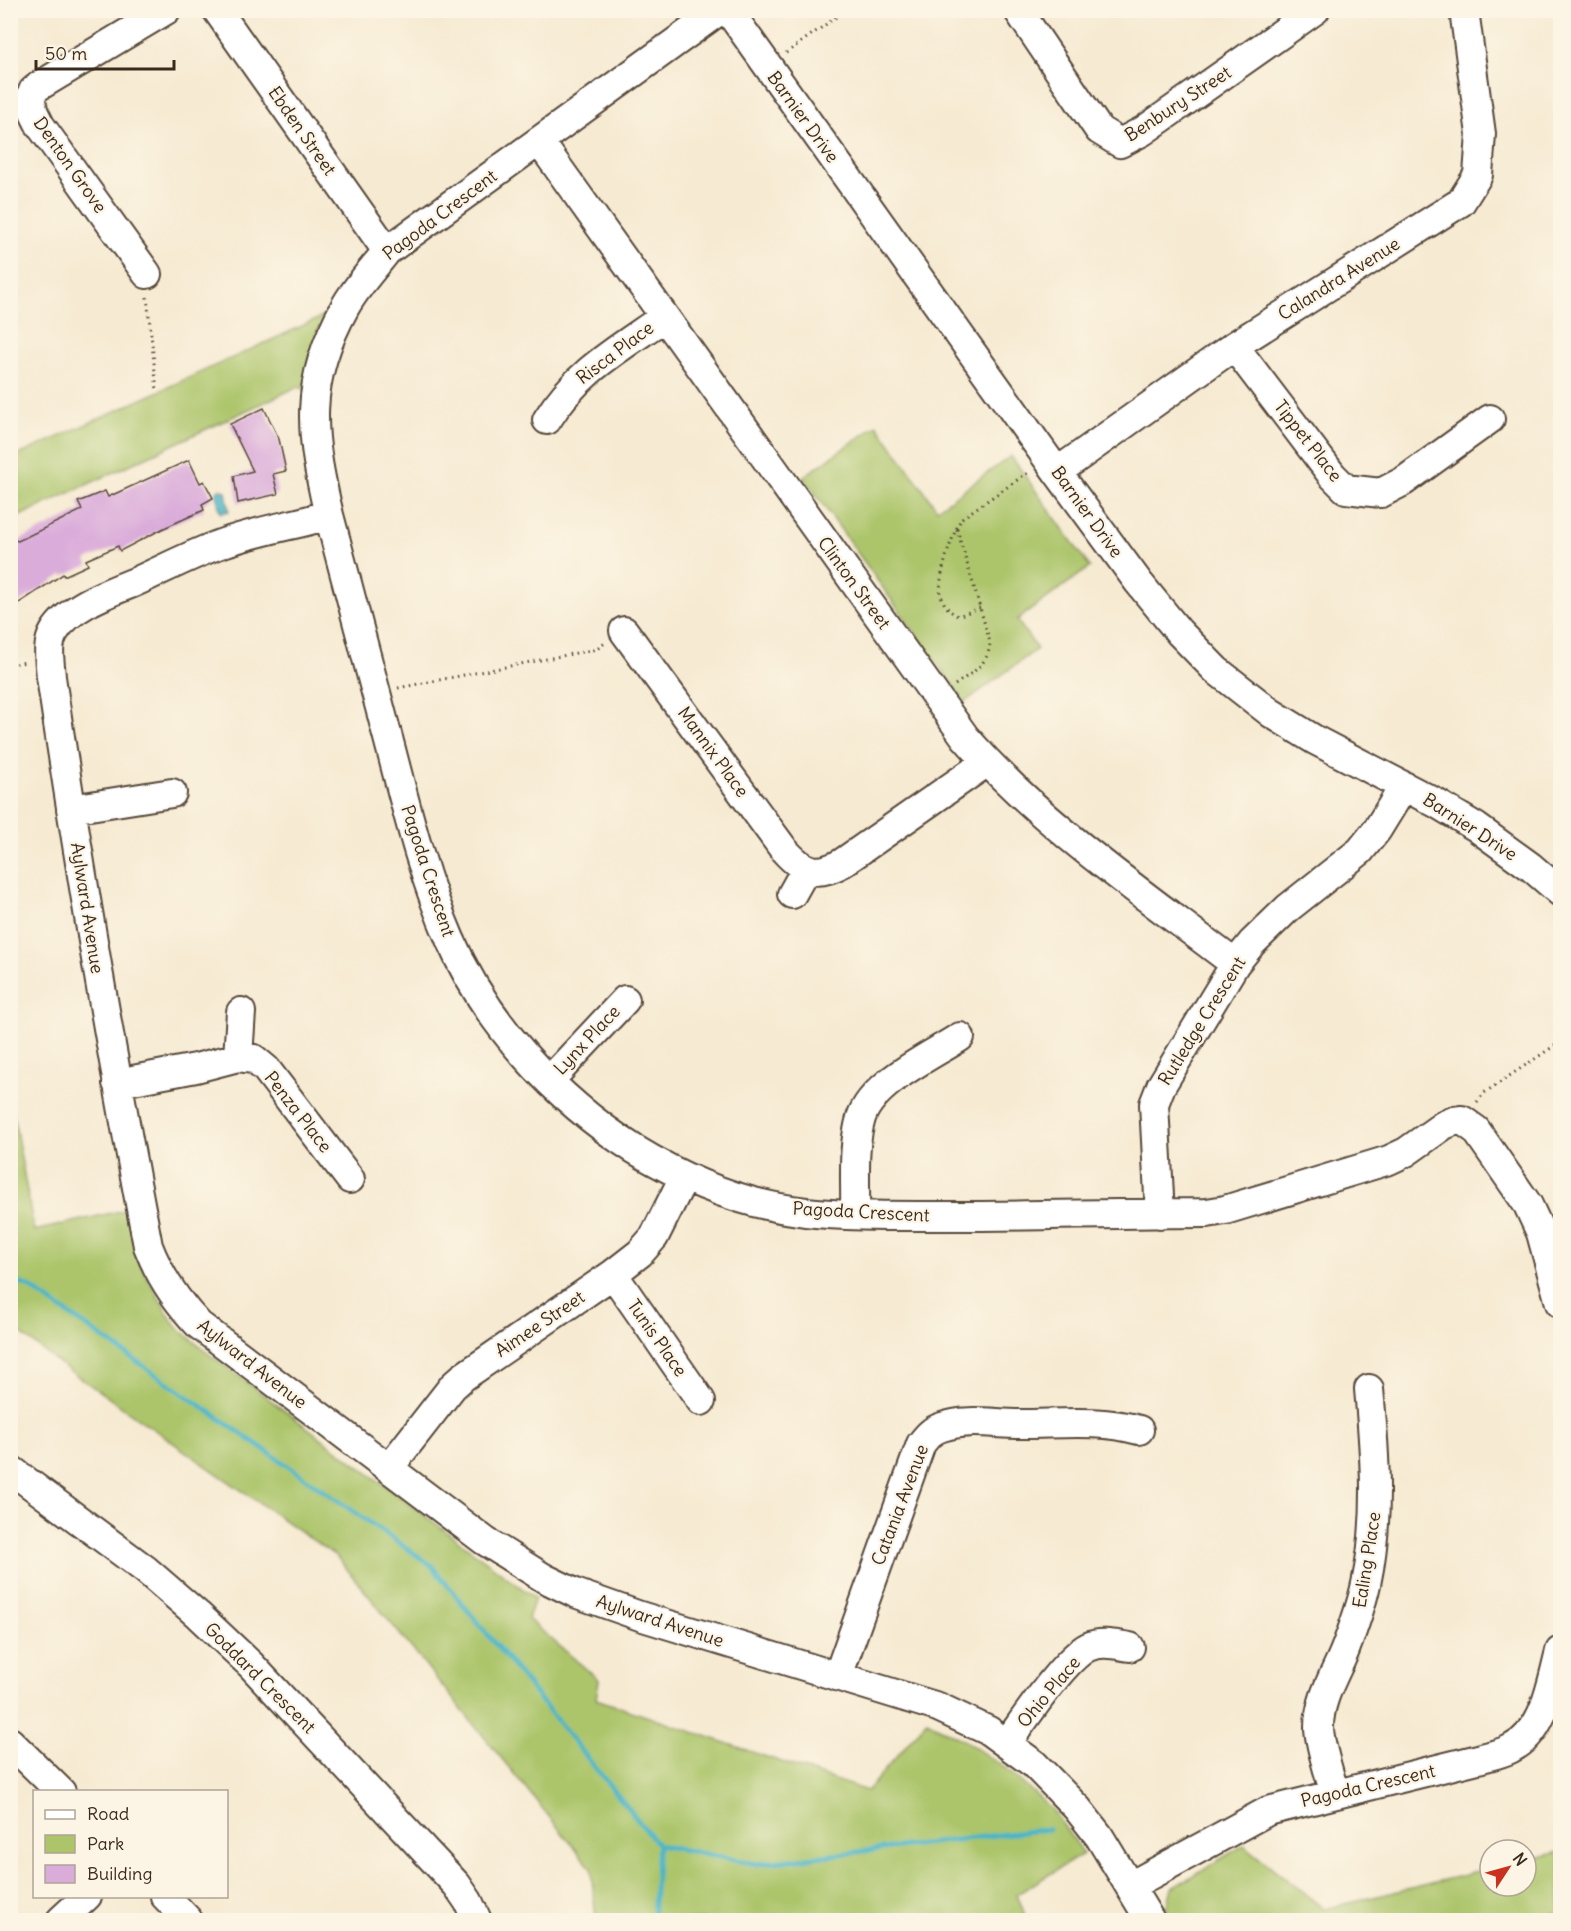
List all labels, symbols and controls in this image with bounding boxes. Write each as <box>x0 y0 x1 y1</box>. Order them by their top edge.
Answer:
scale bar <box>36 33 174 71</box>
text: 50 m <box>45 42 87 65</box>
street label: Benbury Street <box>1120 61 1235 147</box>
street label: Barnier Drive <box>762 66 844 167</box>
street label: Ebden Street <box>263 82 342 180</box>
street label: Denton Grove <box>29 112 112 217</box>
street label: Pagoda Crescent <box>378 164 501 265</box>
street label: Calandra Avenue <box>1274 232 1404 325</box>
street label: Risca Place <box>572 316 658 389</box>
street label: Tippet Place <box>1269 395 1348 486</box>
street label: Barnier Drive <box>1046 461 1128 562</box>
street label: Clinton Street <box>813 532 896 634</box>
street label: Mannix Place <box>673 702 754 801</box>
street label: Barnier Drive <box>1419 788 1522 866</box>
street label: Pagoda Crescent <box>396 802 461 940</box>
street label: Aylward Avenue <box>66 841 109 975</box>
street label: Rutledge Crescent <box>1153 952 1250 1089</box>
street label: Lynx Place <box>549 1000 625 1079</box>
street label: Penza Place <box>260 1066 337 1157</box>
street label: Pagoda Crescent <box>792 1196 930 1227</box>
street label: Aimee Street <box>491 1285 589 1362</box>
street label: Tunis Place <box>622 1295 692 1381</box>
street label: Aylward Avenue <box>193 1314 312 1413</box>
street label: Catania Avenue <box>866 1441 933 1569</box>
street label: Ealing Place <box>1348 1510 1385 1610</box>
street label: Aylward Avenue <box>594 1589 727 1652</box>
street label: Goddard Crescent <box>200 1617 321 1738</box>
street label: Ohio Place <box>1012 1651 1085 1732</box>
street label: Pagoda Crescent <box>1298 1759 1437 1812</box>
legend <box>33 1790 228 1898</box>
text: Road <box>87 1802 130 1825</box>
text: Park <box>87 1832 124 1855</box>
north arrow <box>1478 1838 1538 1898</box>
text: N <box>1509 1849 1531 1870</box>
text: Building <box>87 1862 152 1885</box>

